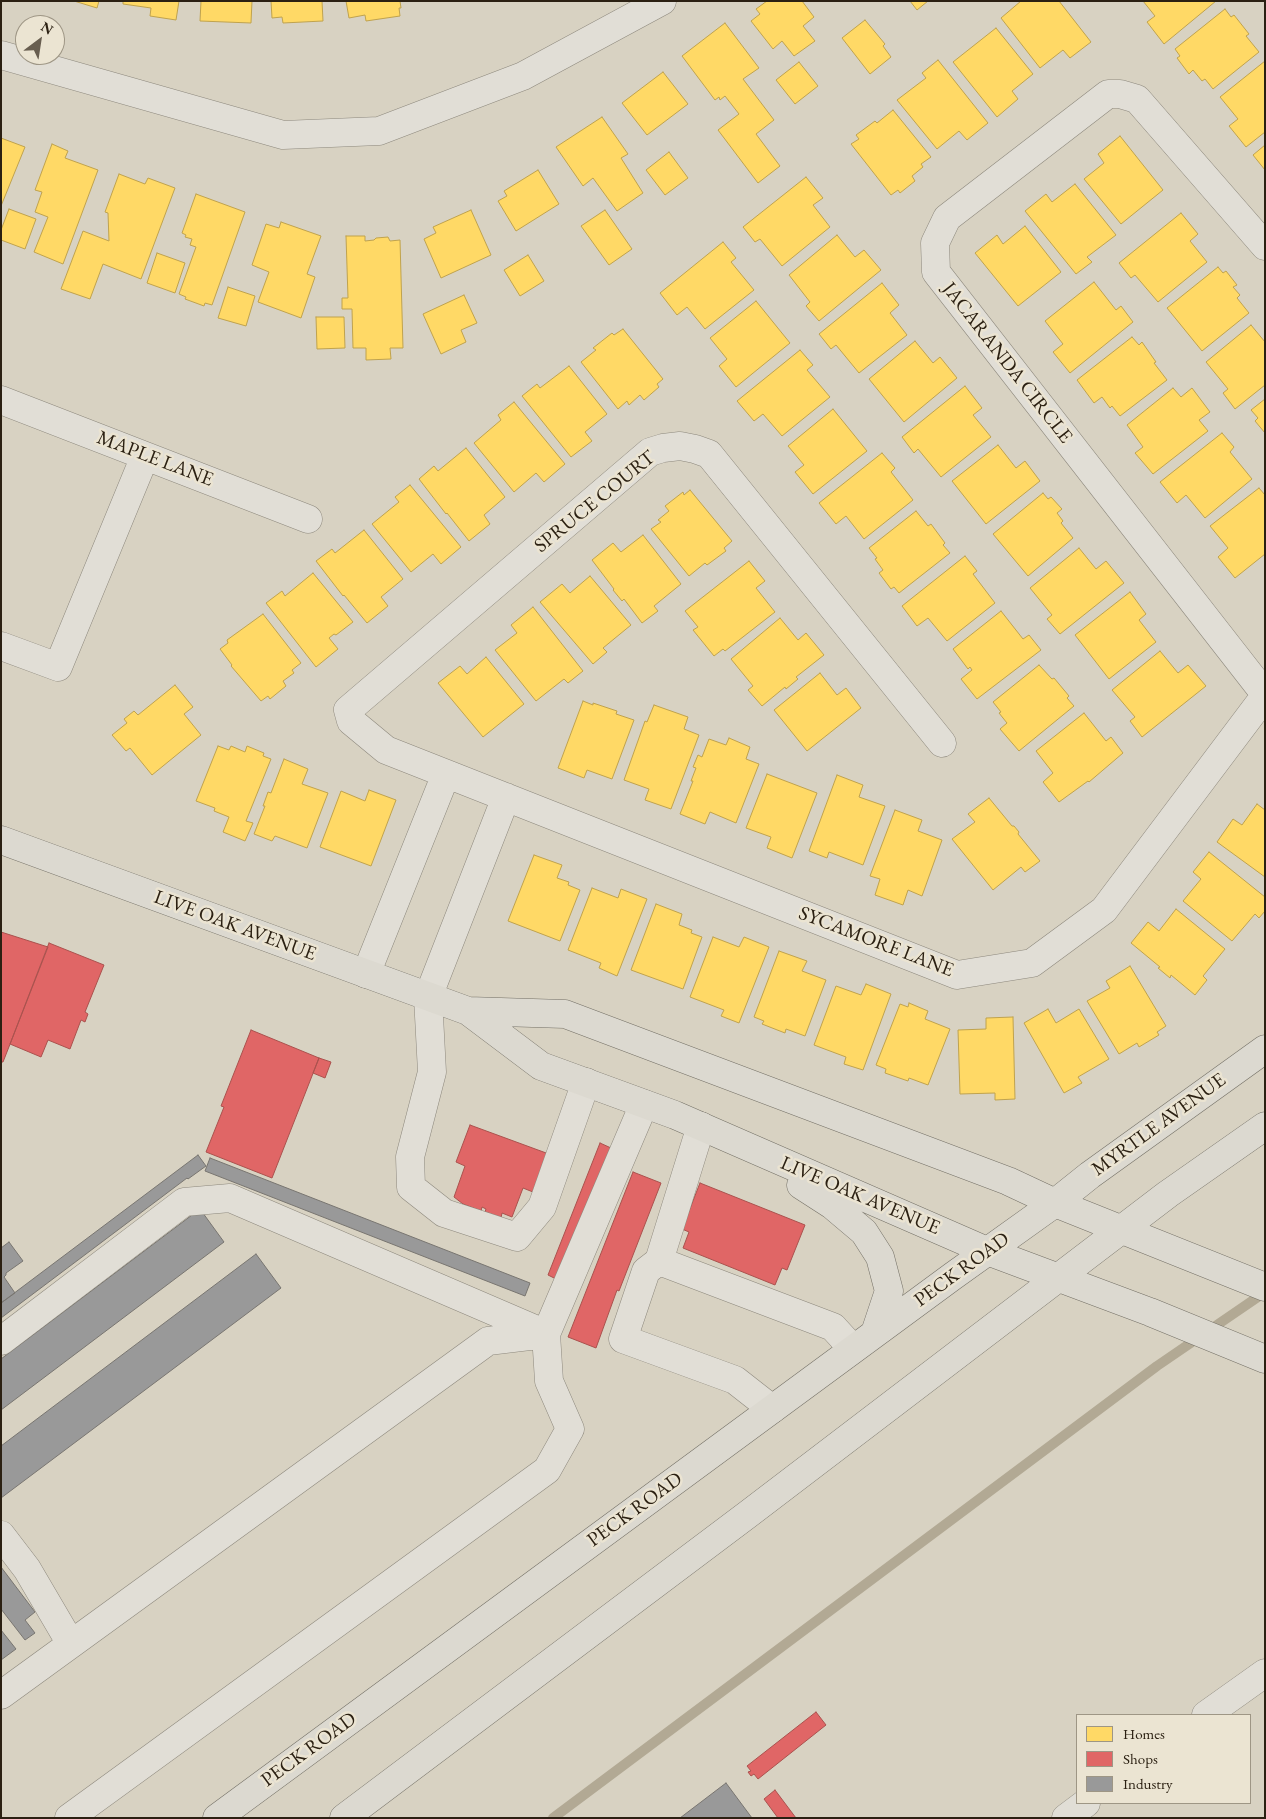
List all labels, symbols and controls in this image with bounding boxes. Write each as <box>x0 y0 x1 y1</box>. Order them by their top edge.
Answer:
north arrow <box>15 15 65 65</box>
text: N <box>38 17 57 39</box>
street label: JACARANDA CIRCLE <box>937 278 1077 448</box>
street label: MAPLE LANE <box>94 426 216 492</box>
street label: SPRUCE COURT <box>530 446 660 558</box>
street label: LIVE OAK AVENUE <box>151 885 319 967</box>
street label: SYCAMORE LANE <box>795 901 957 983</box>
street label: MYRTLE AVENUE <box>1087 1068 1231 1182</box>
street label: LIVE OAK AVENUE <box>777 1152 943 1240</box>
street label: PECK ROAD <box>910 1227 1014 1313</box>
street label: PECK ROAD <box>583 1467 687 1553</box>
street label: PECK ROAD <box>257 1707 361 1793</box>
legend <box>1076 1714 1251 1804</box>
text: Homes <box>1123 1724 1165 1743</box>
text: Shops <box>1123 1749 1158 1768</box>
text: Industry <box>1123 1774 1173 1793</box>

